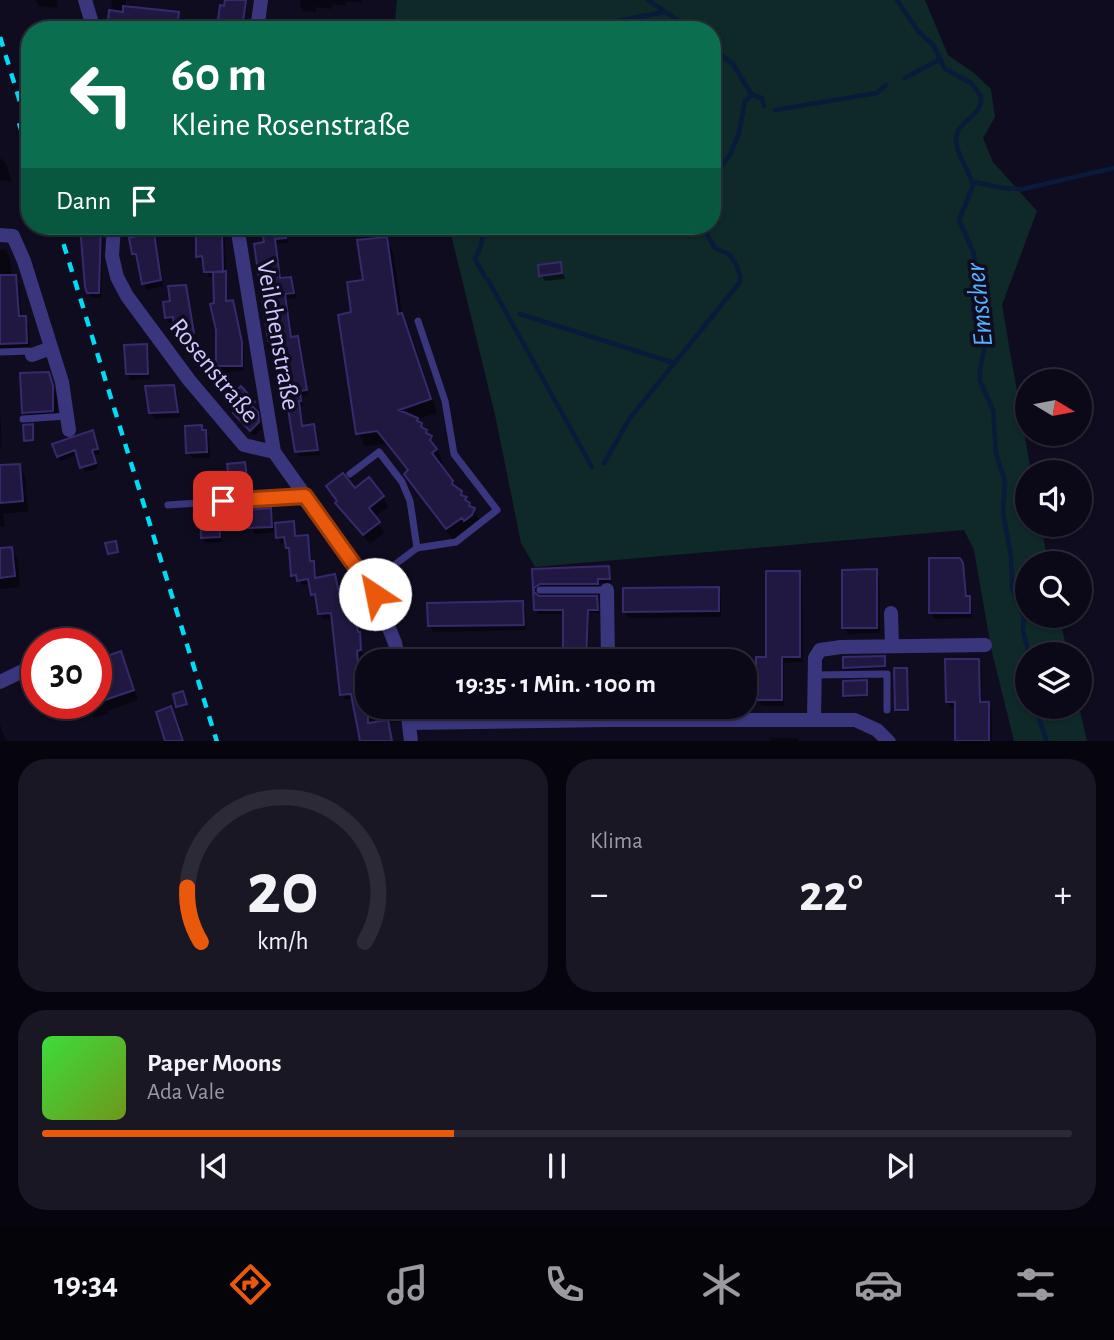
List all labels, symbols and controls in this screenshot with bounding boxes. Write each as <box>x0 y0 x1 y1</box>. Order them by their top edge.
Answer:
icon: left <box>56 49 147 140</box>
text: 60 m <box>171 51 267 100</box>
text: Kleine Rosenstraße <box>171 109 410 141</box>
icon: arrive <box>125 182 163 220</box>
text: Dann <box>56 188 111 214</box>
street label: Veilchenstraße <box>252 258 304 412</box>
water label: Emscher <box>962 261 998 348</box>
street label: Rosenstraße <box>165 314 264 428</box>
north arrow <box>1015 369 1092 446</box>
map controls <box>1015 369 1092 719</box>
button: sound <box>1015 460 1092 537</box>
pin <box>193 471 253 531</box>
icon: arrive <box>204 482 242 520</box>
button: search <box>1015 551 1092 628</box>
position arrow <box>338 557 412 631</box>
speed limit sign: 30 <box>21 628 112 719</box>
button: layers <box>1015 642 1092 719</box>
text: 19:35 · 1 Min. · 100 m <box>456 671 656 697</box>
text: Klima <box>590 830 643 853</box>
text: 20 <box>247 854 319 927</box>
text: 22° <box>799 868 863 920</box>
text: − <box>590 876 608 914</box>
text: + <box>1054 876 1072 914</box>
text: km/h <box>257 928 309 953</box>
text: Paper Moons <box>147 1050 282 1076</box>
text: Ada Vale <box>147 1081 225 1104</box>
icon: previous <box>195 1147 233 1185</box>
icon: pause <box>538 1147 576 1185</box>
icon: next <box>881 1147 919 1185</box>
icon: directions <box>226 1260 275 1309</box>
icon: music <box>383 1260 432 1309</box>
icon: phone <box>540 1260 589 1309</box>
icon: climate <box>697 1260 746 1309</box>
icon: car <box>854 1260 903 1309</box>
icon: filters <box>1011 1260 1060 1309</box>
text: 19:34 <box>54 1268 118 1300</box>

